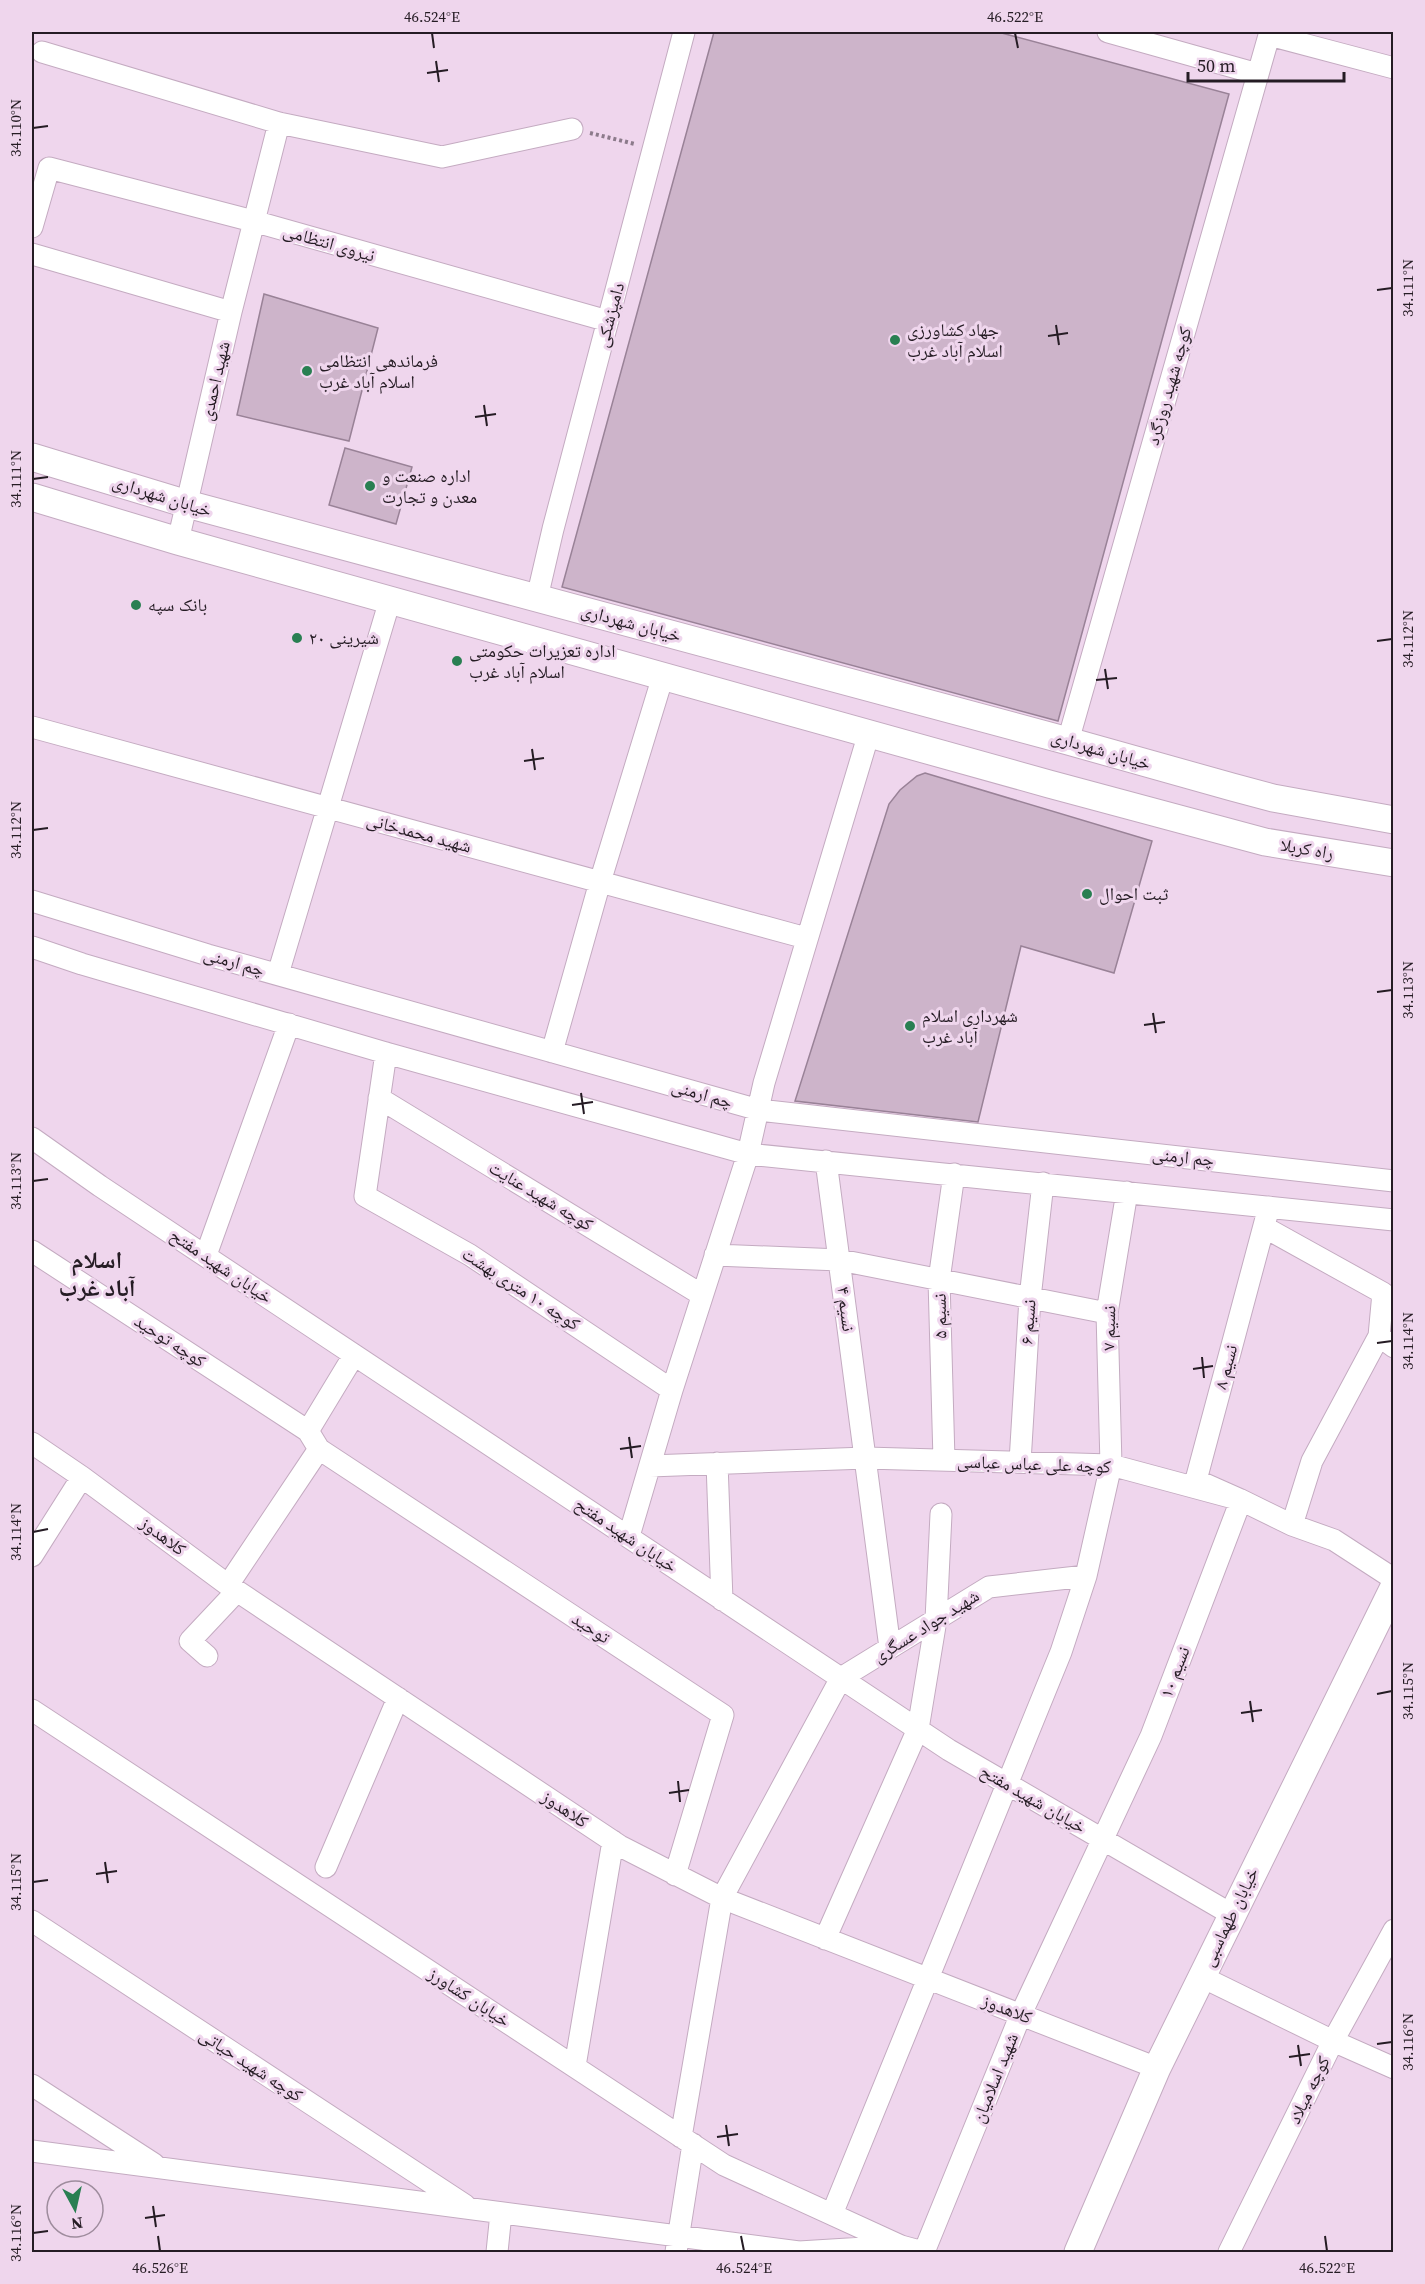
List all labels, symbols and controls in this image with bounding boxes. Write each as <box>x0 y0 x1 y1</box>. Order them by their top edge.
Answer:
text: 46.524°E <box>404 6 460 27</box>
text: 46.522°E <box>987 6 1043 27</box>
scale bar <box>1188 45 1344 83</box>
text: 50 m <box>1197 53 1235 78</box>
text: 34.110°N <box>5 99 26 157</box>
street label: نیروی انتظامی <box>280 217 378 268</box>
text: 34.111°N <box>1397 259 1418 317</box>
street label: دامپزشکی <box>589 280 630 350</box>
place label: جهاد کشاورزی اسلام آباد غرب <box>907 317 1003 363</box>
street label: کوچه شهید روزگرد <box>1140 323 1198 448</box>
marker: جهاد کشاورزی اسلام آباد غرب <box>888 333 902 347</box>
street label: شهید احمدی <box>193 339 236 423</box>
place label: فرماندهی انتظامی اسلام آباد غرب <box>319 348 438 394</box>
marker: فرماندهی انتظامی اسلام آباد غرب <box>300 364 314 378</box>
text: 34.111°N <box>5 450 26 508</box>
place label: اداره صنعت و معدن و تجارت <box>382 463 477 509</box>
street label: خیابان شهرداری <box>109 469 215 522</box>
marker: اداره صنعت و معدن و تجارت <box>363 479 377 493</box>
place label: بانک سپه <box>148 592 207 617</box>
street label: خیابان شهرداری <box>578 597 684 648</box>
marker: بانک سپه <box>129 598 143 612</box>
text: 34.112°N <box>1397 610 1418 668</box>
place label: شیرینی ۲۰ <box>309 625 379 650</box>
marker: شیرینی ۲۰ <box>290 631 304 645</box>
place label: اداره تعزیرات حکومتی اسلام آباد غرب <box>469 638 615 684</box>
marker: اداره تعزیرات حکومتی اسلام آباد غرب <box>450 654 464 668</box>
street label: خیابان شهرداری <box>1048 723 1154 776</box>
text: 34.112°N <box>5 801 26 859</box>
street label: شهید محمدخانی <box>364 807 474 858</box>
street label: راه کربلا <box>1279 832 1336 865</box>
place label: ثبت احوال <box>1099 881 1169 906</box>
marker: ثبت احوال <box>1080 887 1094 901</box>
street label: چم ارمنی <box>201 941 267 982</box>
text: 34.113°N <box>1397 961 1418 1019</box>
place label: شهرداری اسلام آباد غرب <box>922 1003 1018 1049</box>
marker: شهرداری اسلام آباد غرب <box>903 1019 917 1033</box>
street label: چم ارمنی <box>669 1073 735 1114</box>
street label: چم ارمنی <box>1151 1141 1215 1172</box>
text: 34.113°N <box>5 1152 26 1210</box>
street label: کوچه شهید عنایت <box>485 1155 598 1237</box>
street label: خیابان شهید مفتح <box>165 1222 277 1309</box>
street label: کوچه ۱۰ متری بهشت <box>458 1241 585 1336</box>
district label: اسلام آباد غرب <box>58 1243 136 1304</box>
street label: نسیم ۴ <box>831 1285 862 1333</box>
street label: نسیم ۵ <box>927 1293 952 1339</box>
street label: نسیم ۶ <box>1013 1299 1042 1345</box>
street label: نسیم ۷ <box>1096 1305 1121 1351</box>
street label: کوچه توحید <box>130 1308 211 1373</box>
text: 34.114°N <box>1397 1312 1418 1370</box>
street label: نسیم ۸ <box>1208 1342 1243 1392</box>
street label: کوچه علی عباس عباسی <box>957 1448 1112 1479</box>
street label: خیابان شهید مفتح <box>570 1491 682 1578</box>
text: 34.114°N <box>5 1503 26 1561</box>
street label: کلاهدوز <box>134 1510 192 1561</box>
street label: شهید جواد عسگری <box>868 1583 984 1668</box>
street label: توحید <box>567 1606 615 1649</box>
street label: نسیم ۱۰ <box>1153 1642 1196 1701</box>
text: 34.115°N <box>1397 1662 1418 1720</box>
street label: خیابان شهید مفتح <box>976 1758 1091 1839</box>
street label: کلاهدوز <box>536 1783 594 1834</box>
text: 34.115°N <box>5 1853 26 1911</box>
street label: خیابان طهماسبی <box>1195 1863 1264 1970</box>
street label: خیابان کشاورز <box>423 1960 515 2032</box>
street label: کلاهدوز <box>978 1987 1036 2030</box>
text: 34.116°N <box>1397 2013 1418 2071</box>
street label: کوچه شهید حیاتی <box>195 2022 308 2108</box>
street label: شهید اسلامیان <box>965 2029 1024 2126</box>
street label: کوچه میلاد <box>1281 2051 1336 2128</box>
north arrow <box>45 2179 105 2239</box>
text: 34.116°N <box>5 2204 26 2262</box>
text: N <box>69 2212 84 2236</box>
text: 46.526°E <box>132 2257 188 2278</box>
text: 46.524°E <box>716 2257 772 2278</box>
text: 46.522°E <box>1299 2257 1355 2278</box>

